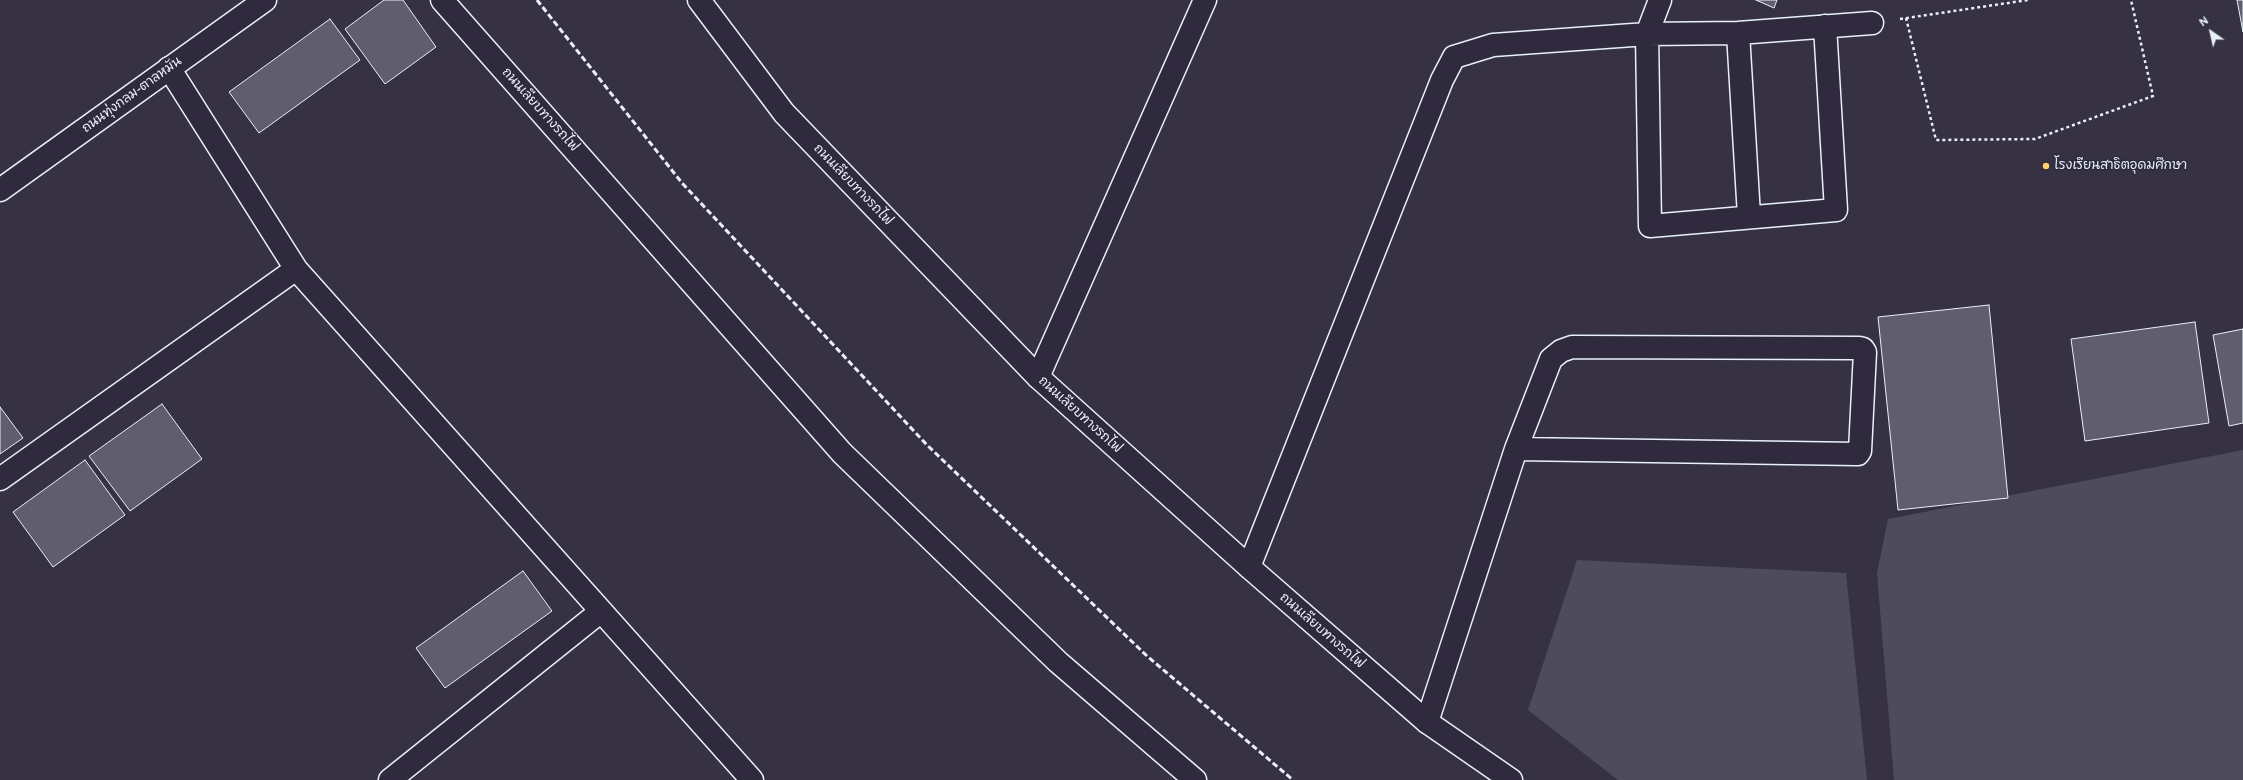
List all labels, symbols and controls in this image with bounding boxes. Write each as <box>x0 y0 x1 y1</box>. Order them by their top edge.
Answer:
north arrow <box>2191 12 2231 52</box>
text: N <box>2197 14 2211 29</box>
street label: ถนนทุ่งกลม-ตาลหมัน <box>79 54 185 136</box>
street label: ถนนเลียบทางรถไฟ <box>498 65 582 155</box>
street label: ถนนเลียบทางรถไฟ <box>810 141 896 229</box>
place label: โรงเรียนสาธิตอุดมศึกษา <box>2054 158 2187 174</box>
marker: โรงเรียนสาธิตอุดมศึกษา <box>2041 161 2051 171</box>
street label: ถนนเลียบทางรถไฟ <box>1035 373 1125 457</box>
street label: ถนนเลียบทางรถไฟ <box>1276 590 1368 672</box>

